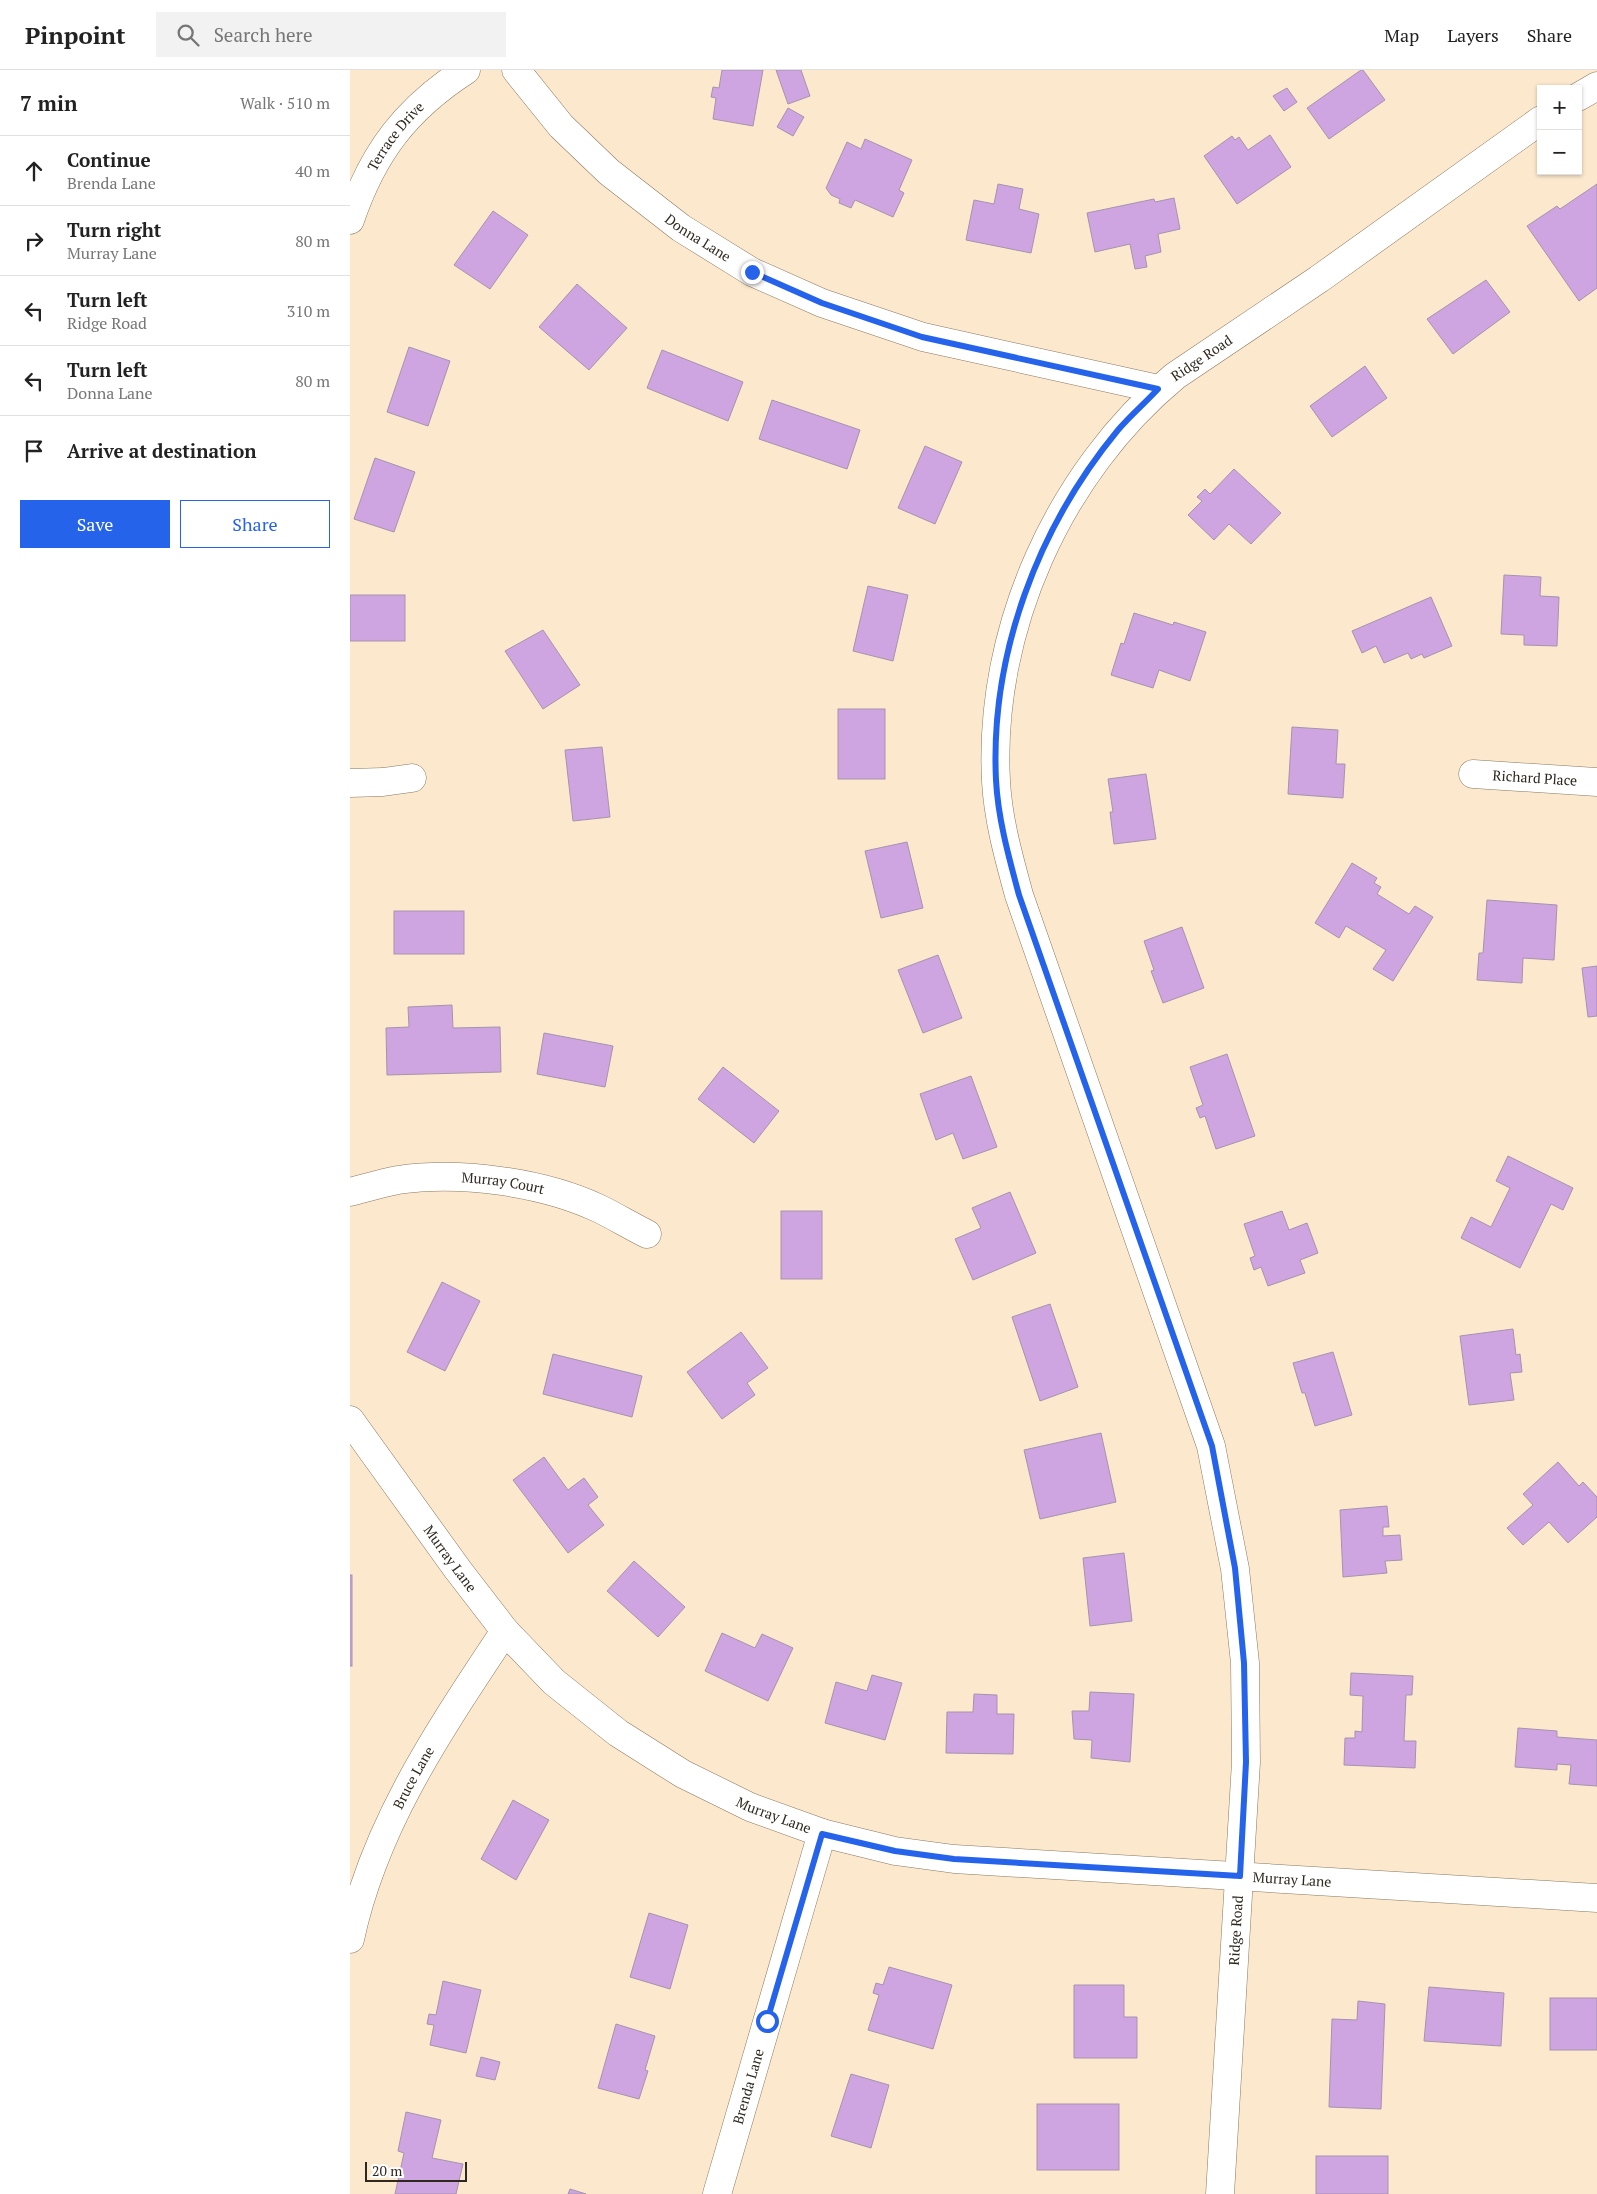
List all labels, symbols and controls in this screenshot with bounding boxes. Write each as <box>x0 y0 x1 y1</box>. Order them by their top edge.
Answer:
search box <box>156 12 506 57</box>
text: Pinpoint <box>25 19 126 51</box>
icon: search <box>174 21 202 49</box>
text: Search here <box>214 22 312 47</box>
text: Map <box>1384 23 1419 47</box>
text: Layers <box>1447 23 1499 47</box>
text: Share <box>1527 23 1572 47</box>
map controls <box>1537 85 1582 175</box>
button: + <box>1537 85 1582 130</box>
text: 7 min <box>20 89 77 117</box>
text: Walk · 510 m <box>240 92 330 114</box>
street label: Terrace Drive <box>362 97 428 174</box>
button: − <box>1537 130 1582 175</box>
text: Continue <box>67 147 151 172</box>
icon: ahead <box>20 157 48 185</box>
text: 40 m <box>295 160 330 182</box>
text: Brenda Lane <box>67 172 156 194</box>
street label: Donna Lane <box>661 209 735 266</box>
text: Turn right <box>67 217 161 242</box>
icon: right <box>20 227 48 255</box>
text: 80 m <box>295 230 330 252</box>
text: Murray Lane <box>67 242 157 264</box>
route end <box>741 261 764 284</box>
text: Turn left <box>67 287 148 312</box>
icon: left <box>20 297 48 325</box>
text: 310 m <box>287 300 330 322</box>
text: Ridge Road <box>67 312 147 334</box>
street label: Ridge Road <box>1167 330 1236 385</box>
text: Turn left <box>67 357 148 382</box>
icon: left <box>20 367 48 395</box>
text: 80 m <box>295 370 330 392</box>
text: Donna Lane <box>67 382 153 404</box>
icon: arrive <box>20 437 48 465</box>
text: Arrive at destination <box>67 438 256 463</box>
button: Save <box>20 500 170 548</box>
button: Share <box>180 500 330 548</box>
street label: Richard Place <box>1492 765 1578 790</box>
street label: Murray Court <box>461 1167 547 1198</box>
street label: Murray Lane <box>420 1521 481 1596</box>
street label: Bruce Lane <box>388 1742 438 1812</box>
street label: Murray Lane <box>733 1792 814 1837</box>
street label: Murray Lane <box>1252 1867 1332 1891</box>
street label: Ridge Road <box>1224 1895 1247 1966</box>
route start <box>756 2010 779 2033</box>
street label: Brenda Lane <box>728 2046 768 2126</box>
scale bar <box>365 2159 468 2182</box>
text: 20 m <box>372 2161 402 2180</box>

